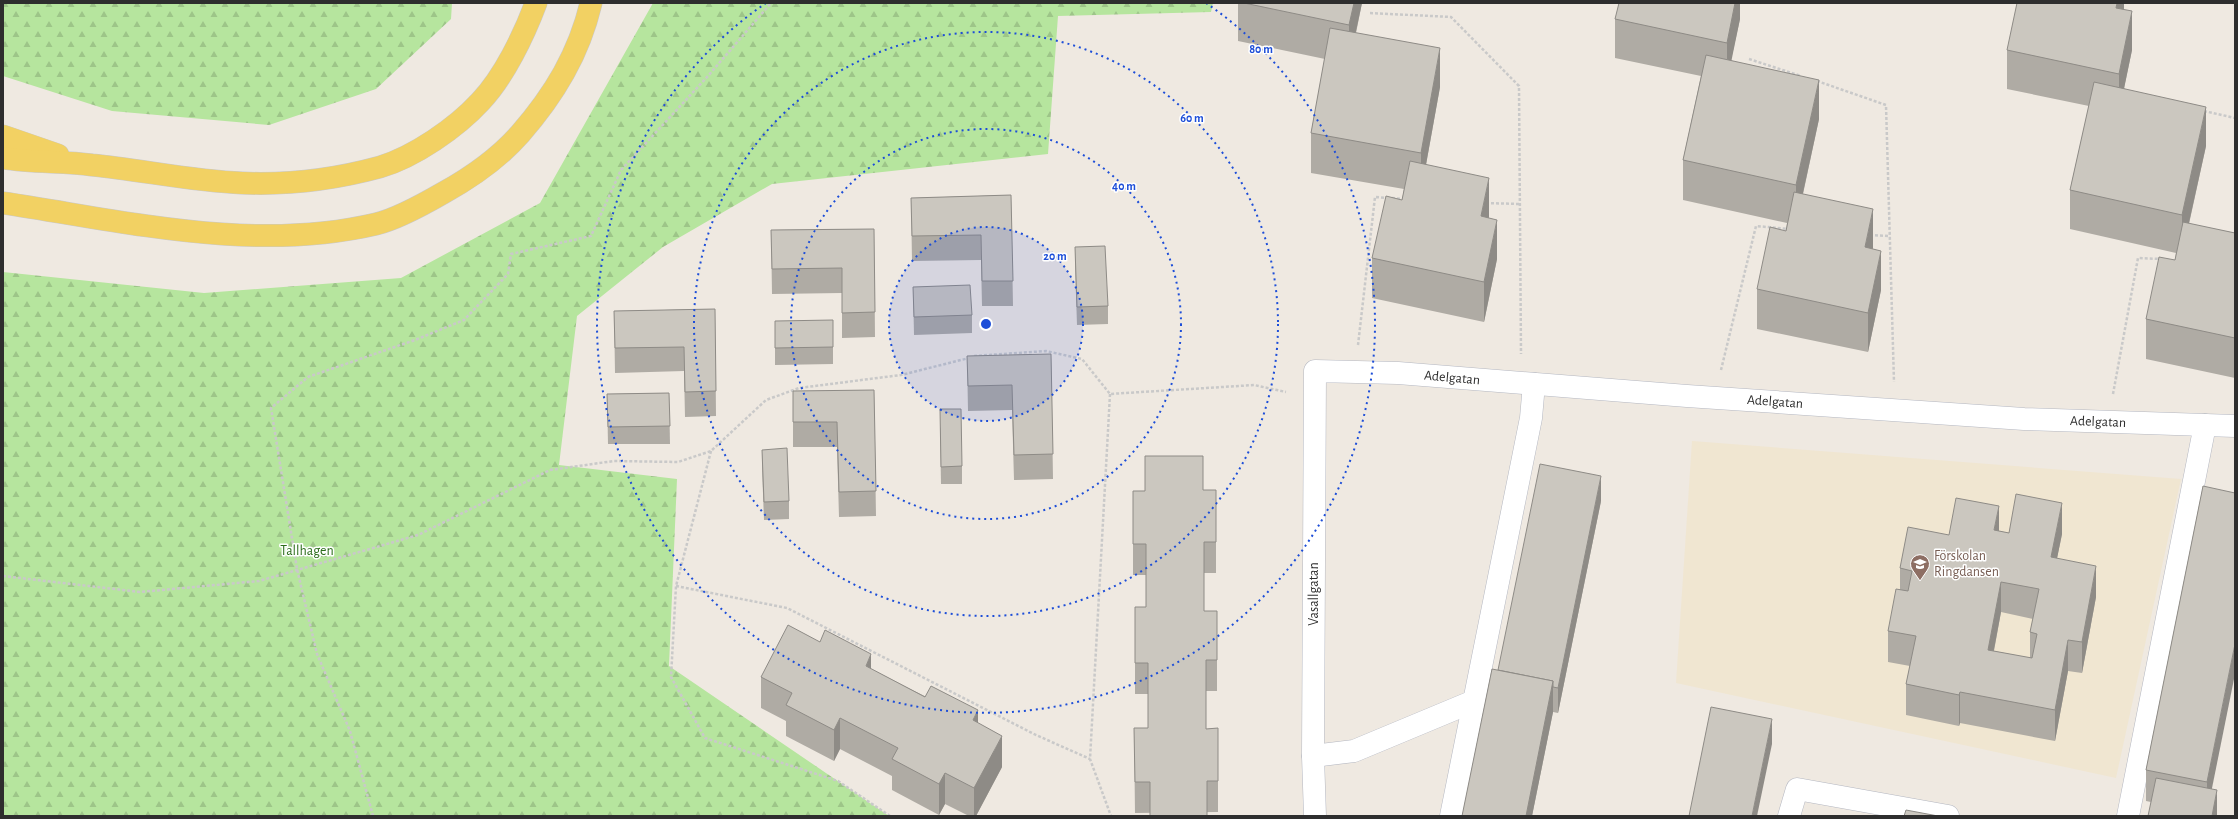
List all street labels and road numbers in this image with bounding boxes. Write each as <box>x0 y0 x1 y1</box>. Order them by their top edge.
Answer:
street label: Adelgatan <box>1423 369 1481 387</box>
street label: Adelgatan <box>1747 393 1803 411</box>
street label: Adelgatan <box>2070 414 2126 430</box>
street label: Vasallgatan <box>1307 562 1321 626</box>

